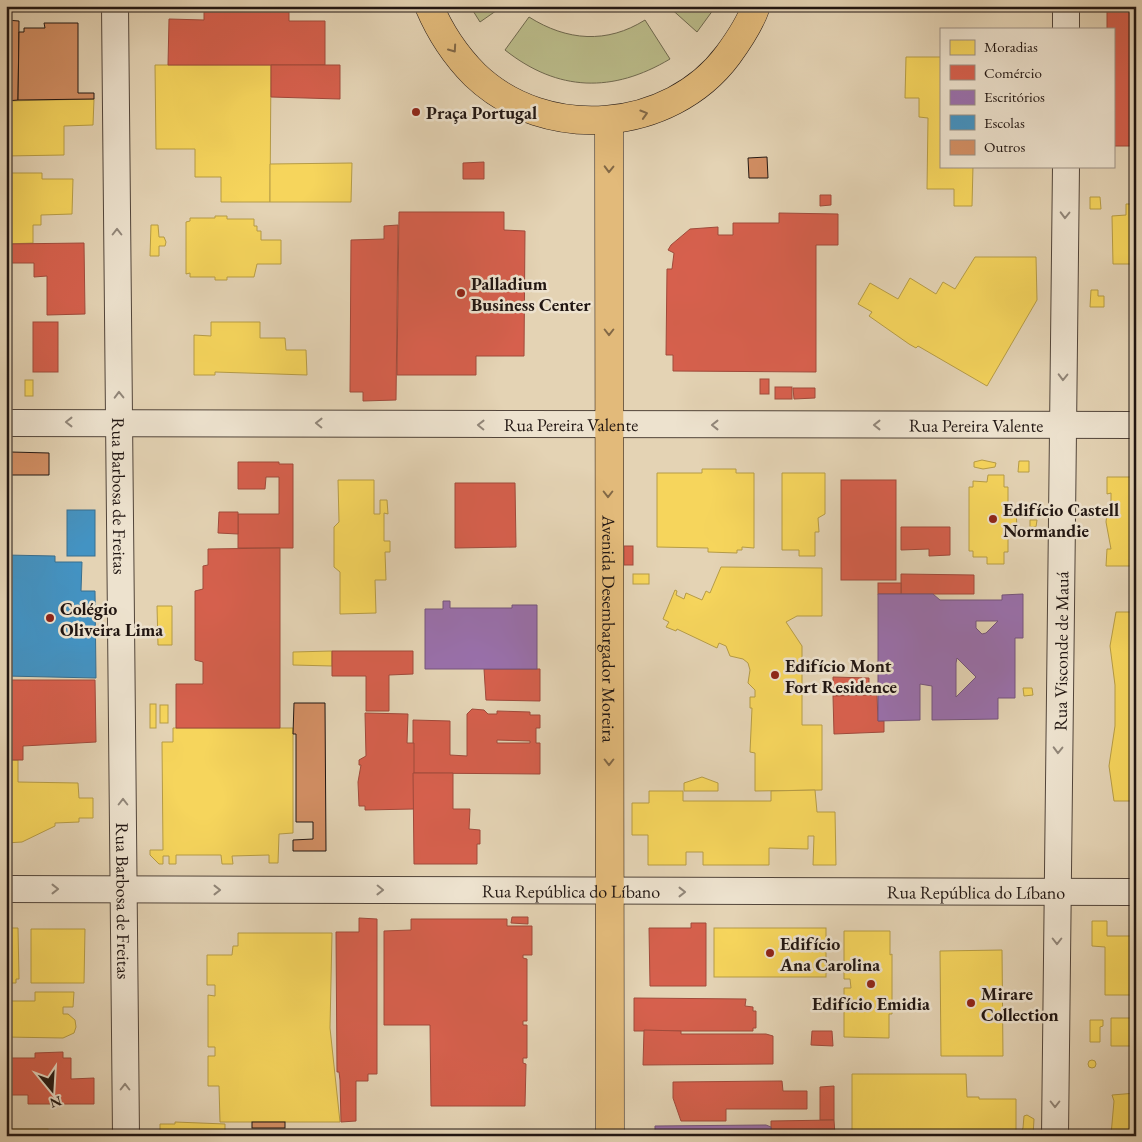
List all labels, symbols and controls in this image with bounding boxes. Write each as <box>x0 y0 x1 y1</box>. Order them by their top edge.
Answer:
legend <box>940 28 1114 168</box>
text: Moradias <box>984 37 1038 56</box>
one-way arrow <box>447 43 456 53</box>
text: Comércio <box>984 63 1042 82</box>
text: Escritórios <box>984 87 1045 106</box>
place label: Praça Portugal <box>426 101 537 124</box>
marker: Praça Portugal <box>410 106 422 118</box>
one-way arrow <box>639 109 647 119</box>
text: Escolas <box>984 113 1025 132</box>
text: Outros <box>984 137 1025 156</box>
one-way arrow <box>604 166 614 174</box>
one-way arrow <box>1060 212 1070 219</box>
one-way arrow <box>112 228 122 236</box>
place label: Palladium Business Center <box>471 272 591 316</box>
marker: Palladium Business Center <box>455 287 467 299</box>
one-way arrow <box>604 328 614 336</box>
one-way arrow <box>1058 374 1068 382</box>
one-way arrow <box>114 390 124 398</box>
street label: Rua Pereira Valente <box>504 412 638 436</box>
street label: Rua Pereira Valente <box>909 413 1043 436</box>
one-way arrow <box>64 417 72 427</box>
street label: Rua Barbosa de Freitas <box>108 417 132 575</box>
one-way arrow <box>314 418 322 429</box>
one-way arrow <box>477 420 484 430</box>
one-way arrow <box>710 420 718 430</box>
one-way arrow <box>873 420 880 430</box>
one-way arrow <box>603 491 613 499</box>
place label: Edifício Castell Normandie <box>1003 498 1119 542</box>
marker: Edifício Castell Normandie <box>987 513 999 525</box>
street label: Avenida Desembargador Moreira <box>598 514 621 743</box>
street label: Rua Visconde de Mauá <box>1048 570 1073 731</box>
place label: Colégio Oliveira Lima <box>60 597 163 641</box>
marker: Colégio Oliveira Lima <box>44 612 56 624</box>
place label: Edifício Mont Fort Residence <box>785 654 897 698</box>
marker: Edifício Mont Fort Residence <box>769 669 781 681</box>
one-way arrow <box>1053 746 1063 754</box>
one-way arrow <box>604 758 614 766</box>
one-way arrow <box>118 798 128 806</box>
street label: Rua Barbosa de Freitas <box>111 822 136 980</box>
street label: Rua República do Líbano <box>482 879 660 902</box>
street label: Rua República do Líbano <box>887 880 1065 903</box>
one-way arrow <box>52 884 59 894</box>
one-way arrow <box>214 885 222 895</box>
one-way arrow <box>376 885 384 895</box>
one-way arrow <box>679 887 687 897</box>
place label: Edifício Ana Carolina <box>779 932 880 976</box>
one-way arrow <box>1051 937 1062 945</box>
marker: Edifício Ana Carolina <box>764 947 776 959</box>
marker: Edifício Emidia <box>865 978 877 990</box>
place label: Mirare Collection <box>981 982 1059 1026</box>
place label: Edifício Emidia <box>812 992 930 1015</box>
marker: Mirare Collection <box>965 997 977 1009</box>
north arrow <box>28 1064 78 1114</box>
one-way arrow <box>120 1083 130 1090</box>
text: N <box>47 1092 64 1113</box>
one-way arrow <box>1050 1100 1060 1108</box>

